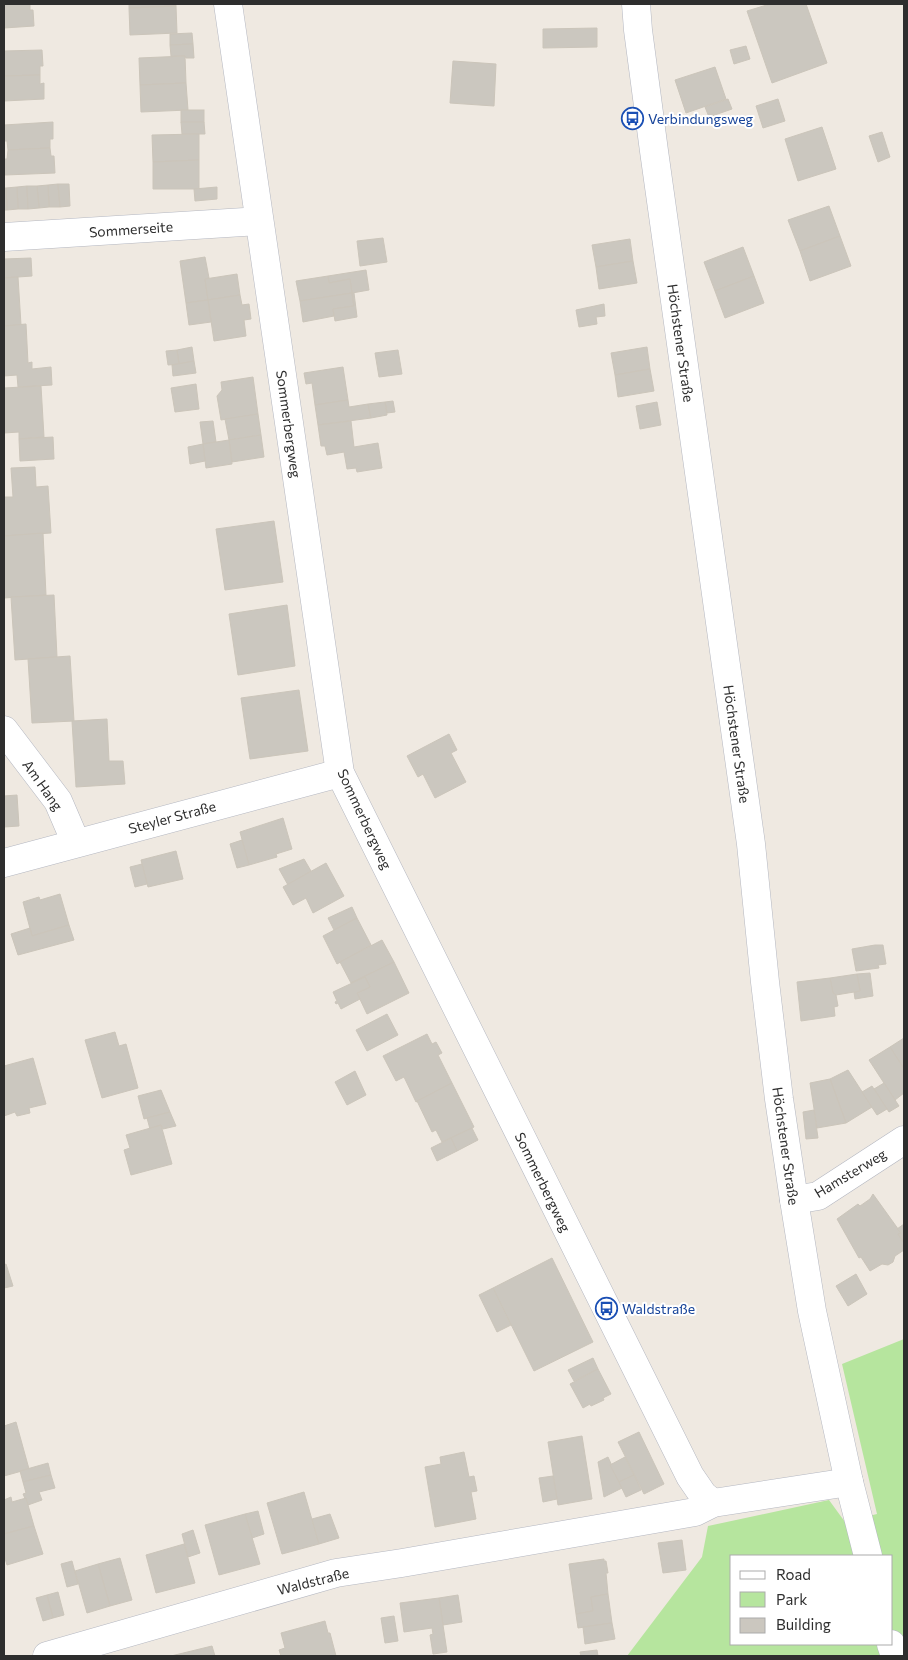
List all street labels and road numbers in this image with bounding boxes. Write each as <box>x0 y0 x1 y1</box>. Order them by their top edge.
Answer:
street label: Sommerseite <box>88 218 174 240</box>
street label: Höchstener Straße <box>664 283 698 403</box>
street label: Sommerbergweg <box>273 369 305 479</box>
street label: Höchstener Straße <box>720 684 754 804</box>
street label: Am Hang <box>19 756 67 814</box>
street label: Sommerbergweg <box>334 766 396 872</box>
street label: Steyler Straße <box>126 797 218 837</box>
street label: Höchstener Straße <box>769 1086 803 1206</box>
street label: Sommerbergweg <box>512 1129 575 1235</box>
street label: Hamsterweg <box>811 1145 889 1201</box>
street label: Waldstraße <box>275 1564 351 1598</box>

